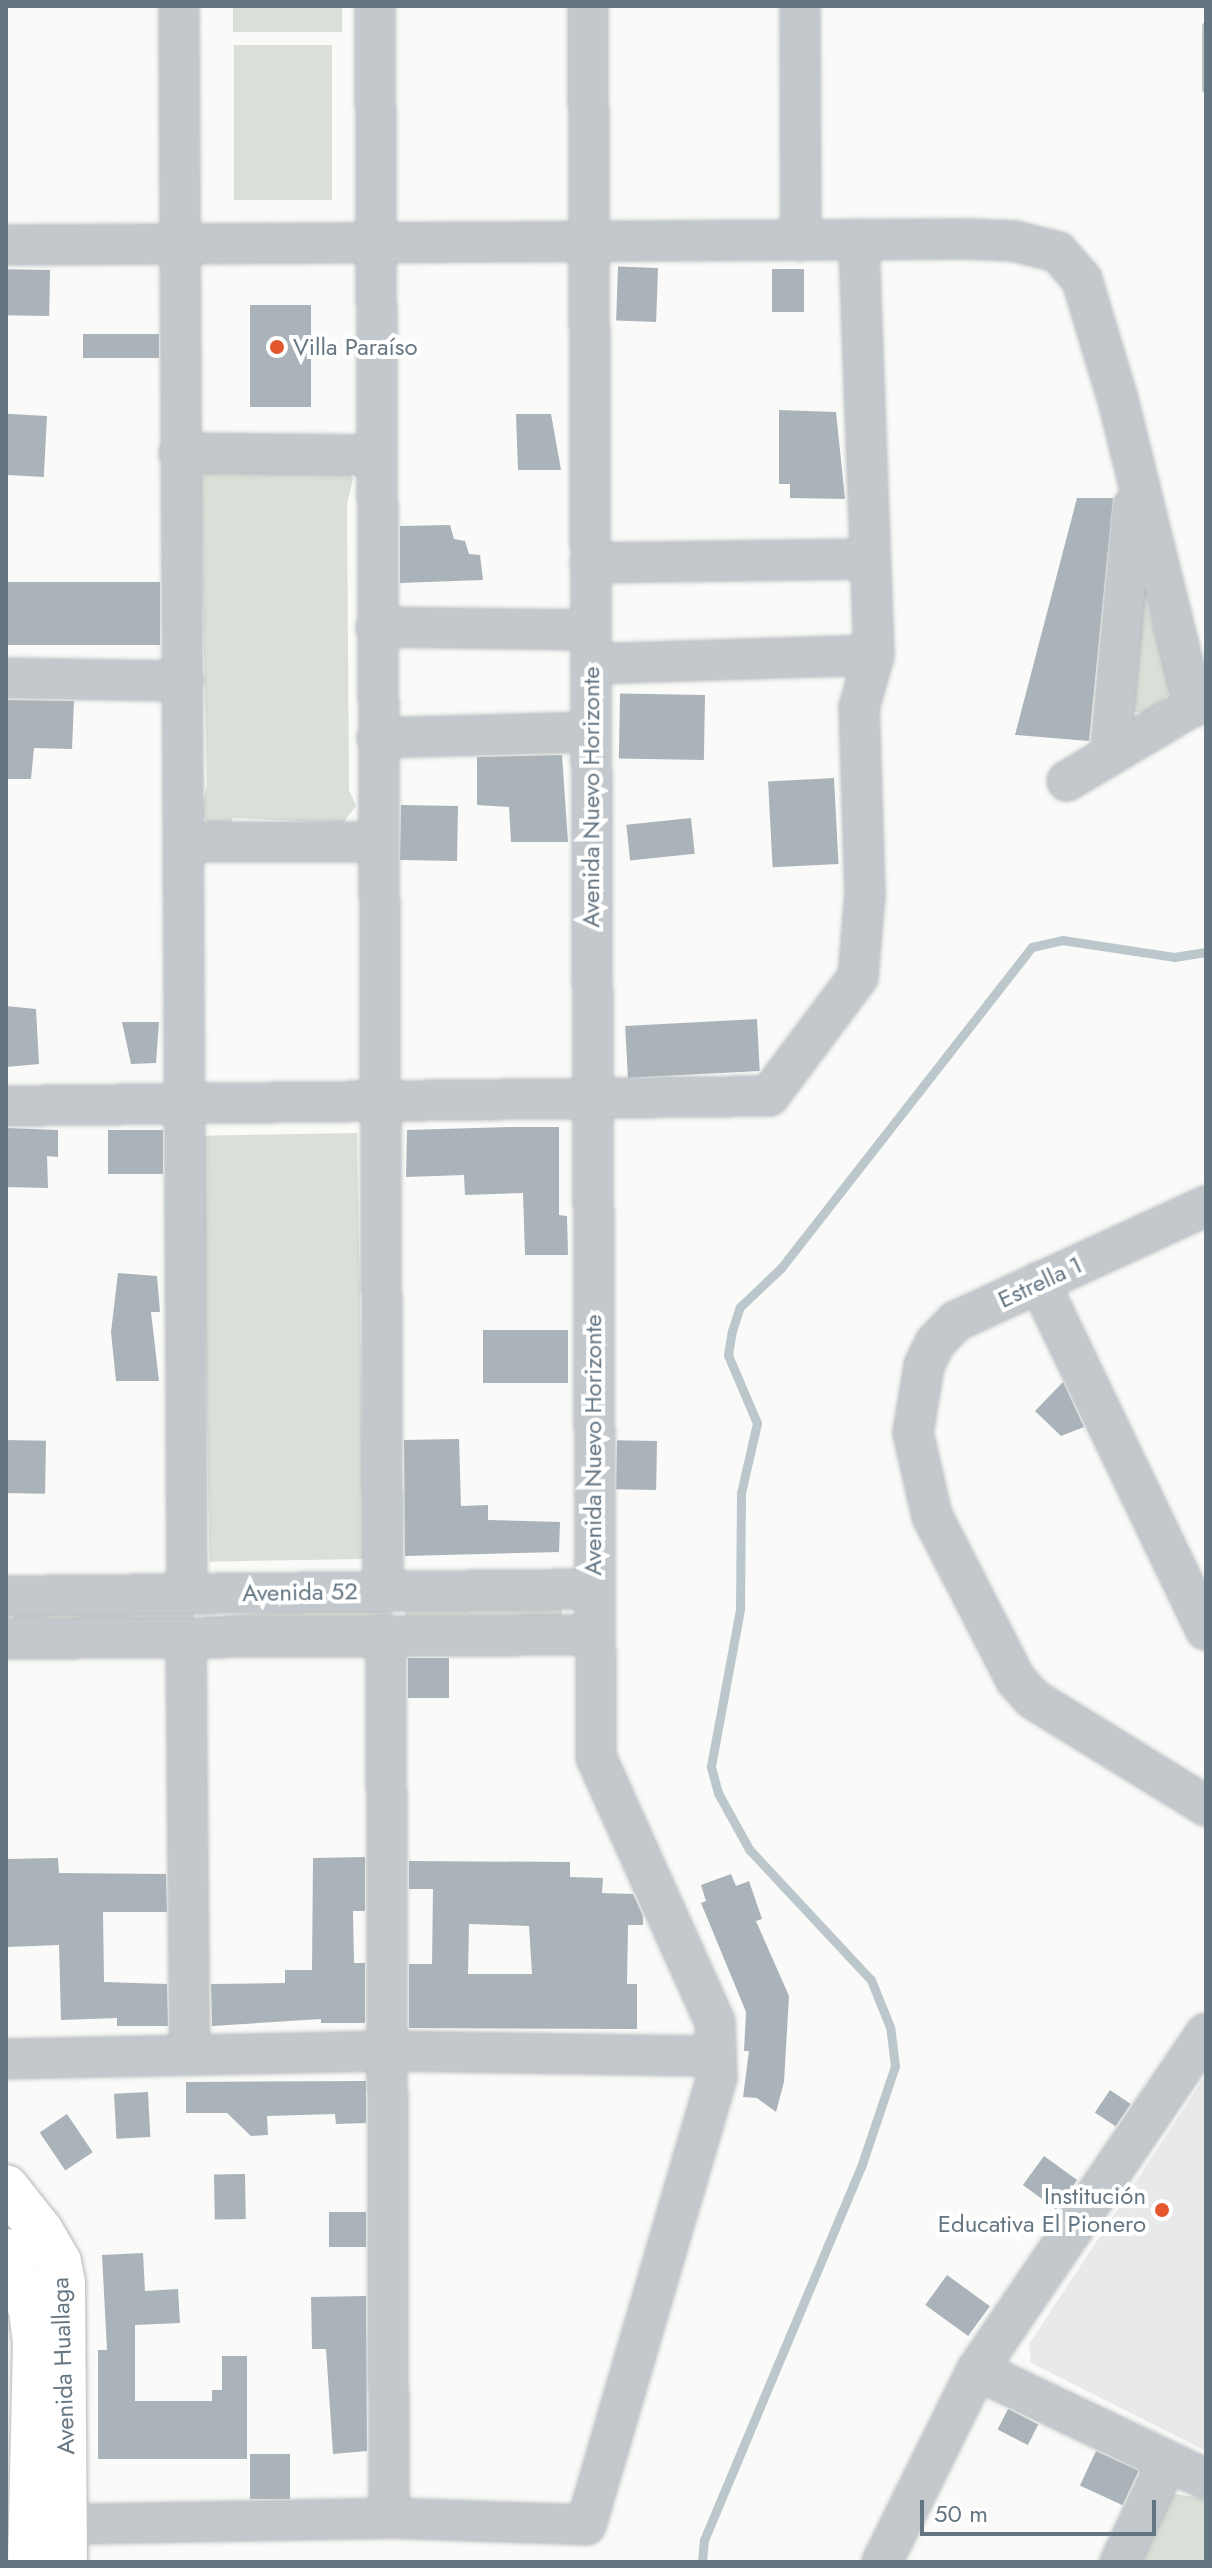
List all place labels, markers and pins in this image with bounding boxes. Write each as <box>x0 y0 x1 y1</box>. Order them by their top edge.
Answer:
place label: Villa Paraíso <box>293 333 418 361</box>
marker: Villa Paraíso <box>268 338 286 356</box>
place label: Institución Educativa El Pionero <box>938 2182 1146 2238</box>
marker: Institución Educativa El Pionero <box>1153 2201 1171 2219</box>

